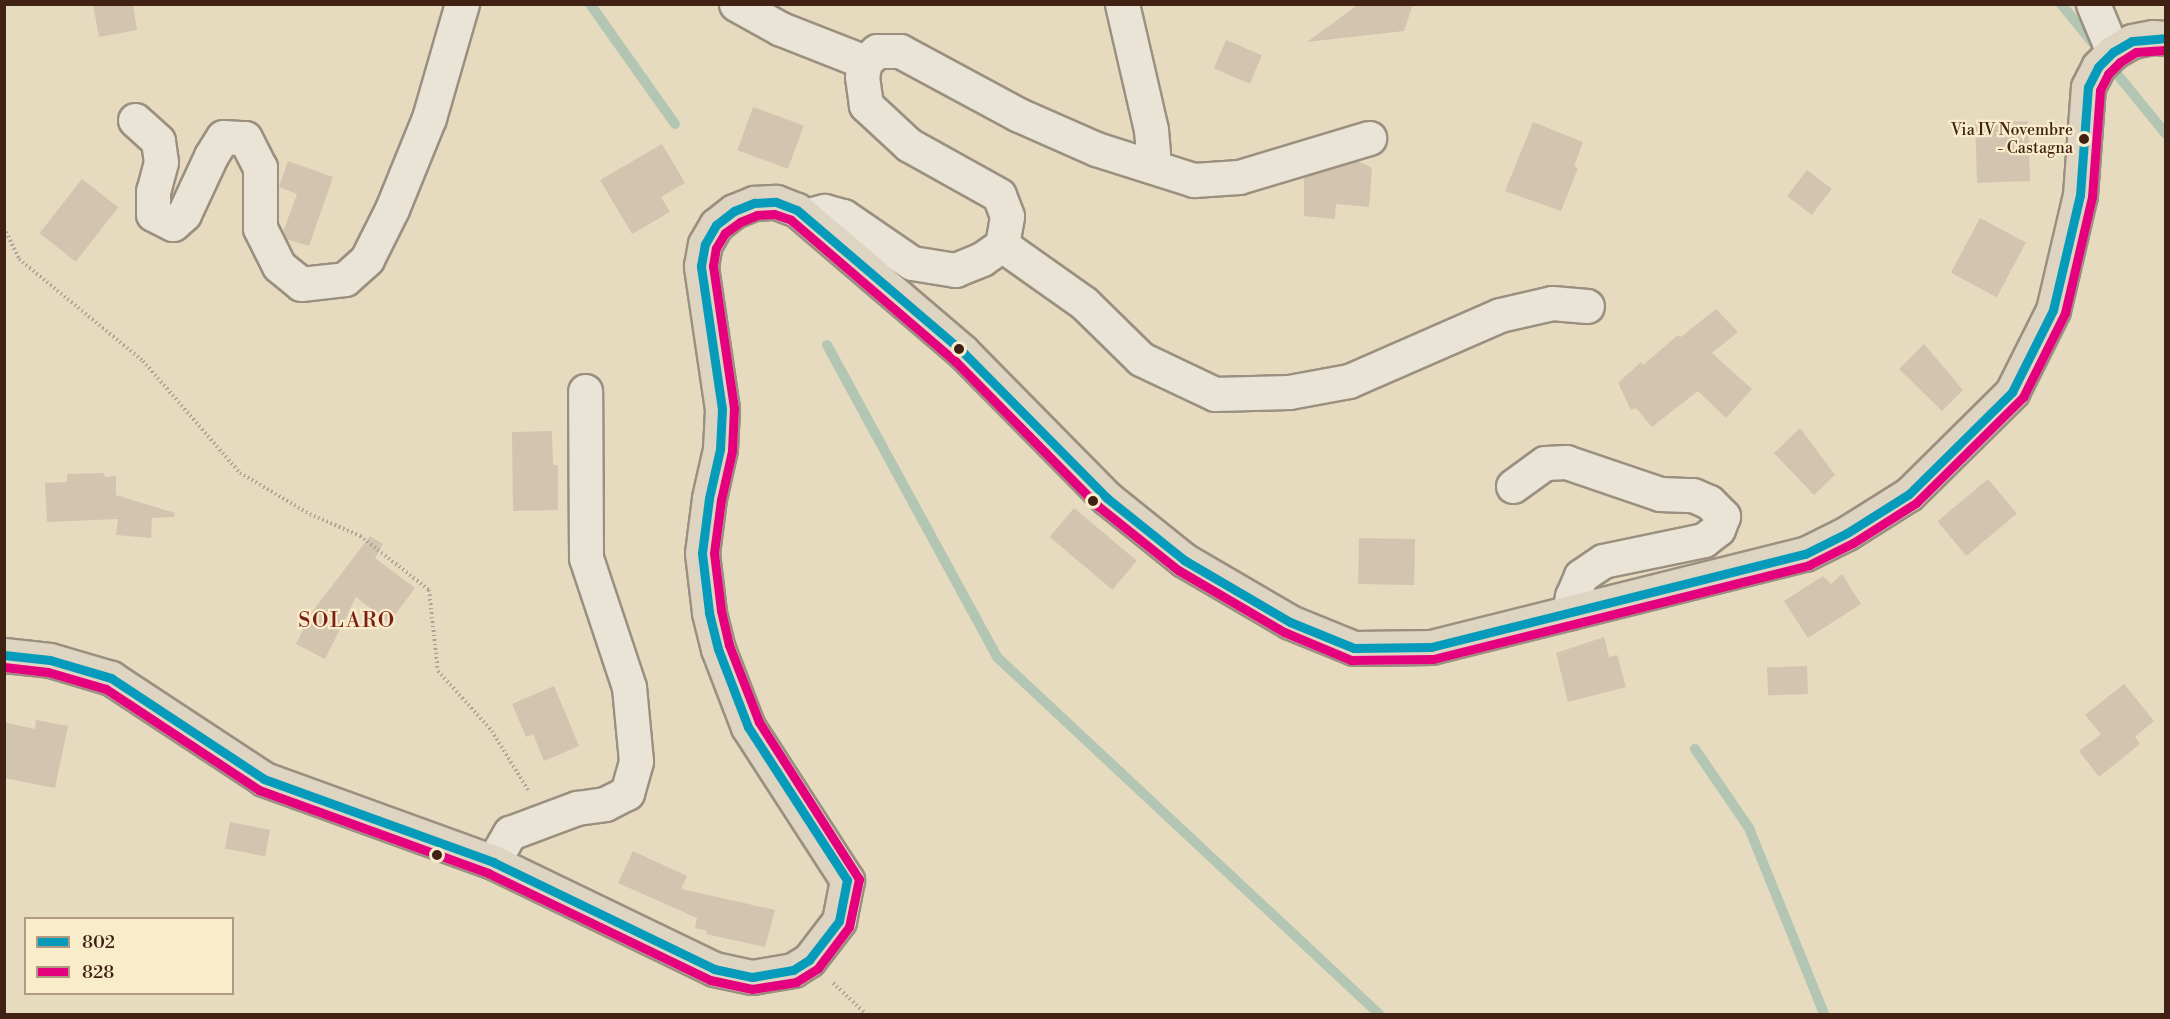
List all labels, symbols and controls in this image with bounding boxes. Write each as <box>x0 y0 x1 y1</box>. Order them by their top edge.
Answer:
place label: Via IV Novembre - Castagna <box>1951 120 2073 158</box>
marker: Via IV Novembre - Castagna <box>2078 133 2090 145</box>
unlabelled marker <box>953 343 965 355</box>
unlabelled marker <box>1087 495 1099 507</box>
district label: SOLARO <box>298 608 396 634</box>
unlabelled marker <box>431 849 443 861</box>
legend <box>24 917 234 995</box>
text: 802 <box>82 931 115 954</box>
text: 828 <box>82 961 114 984</box>

